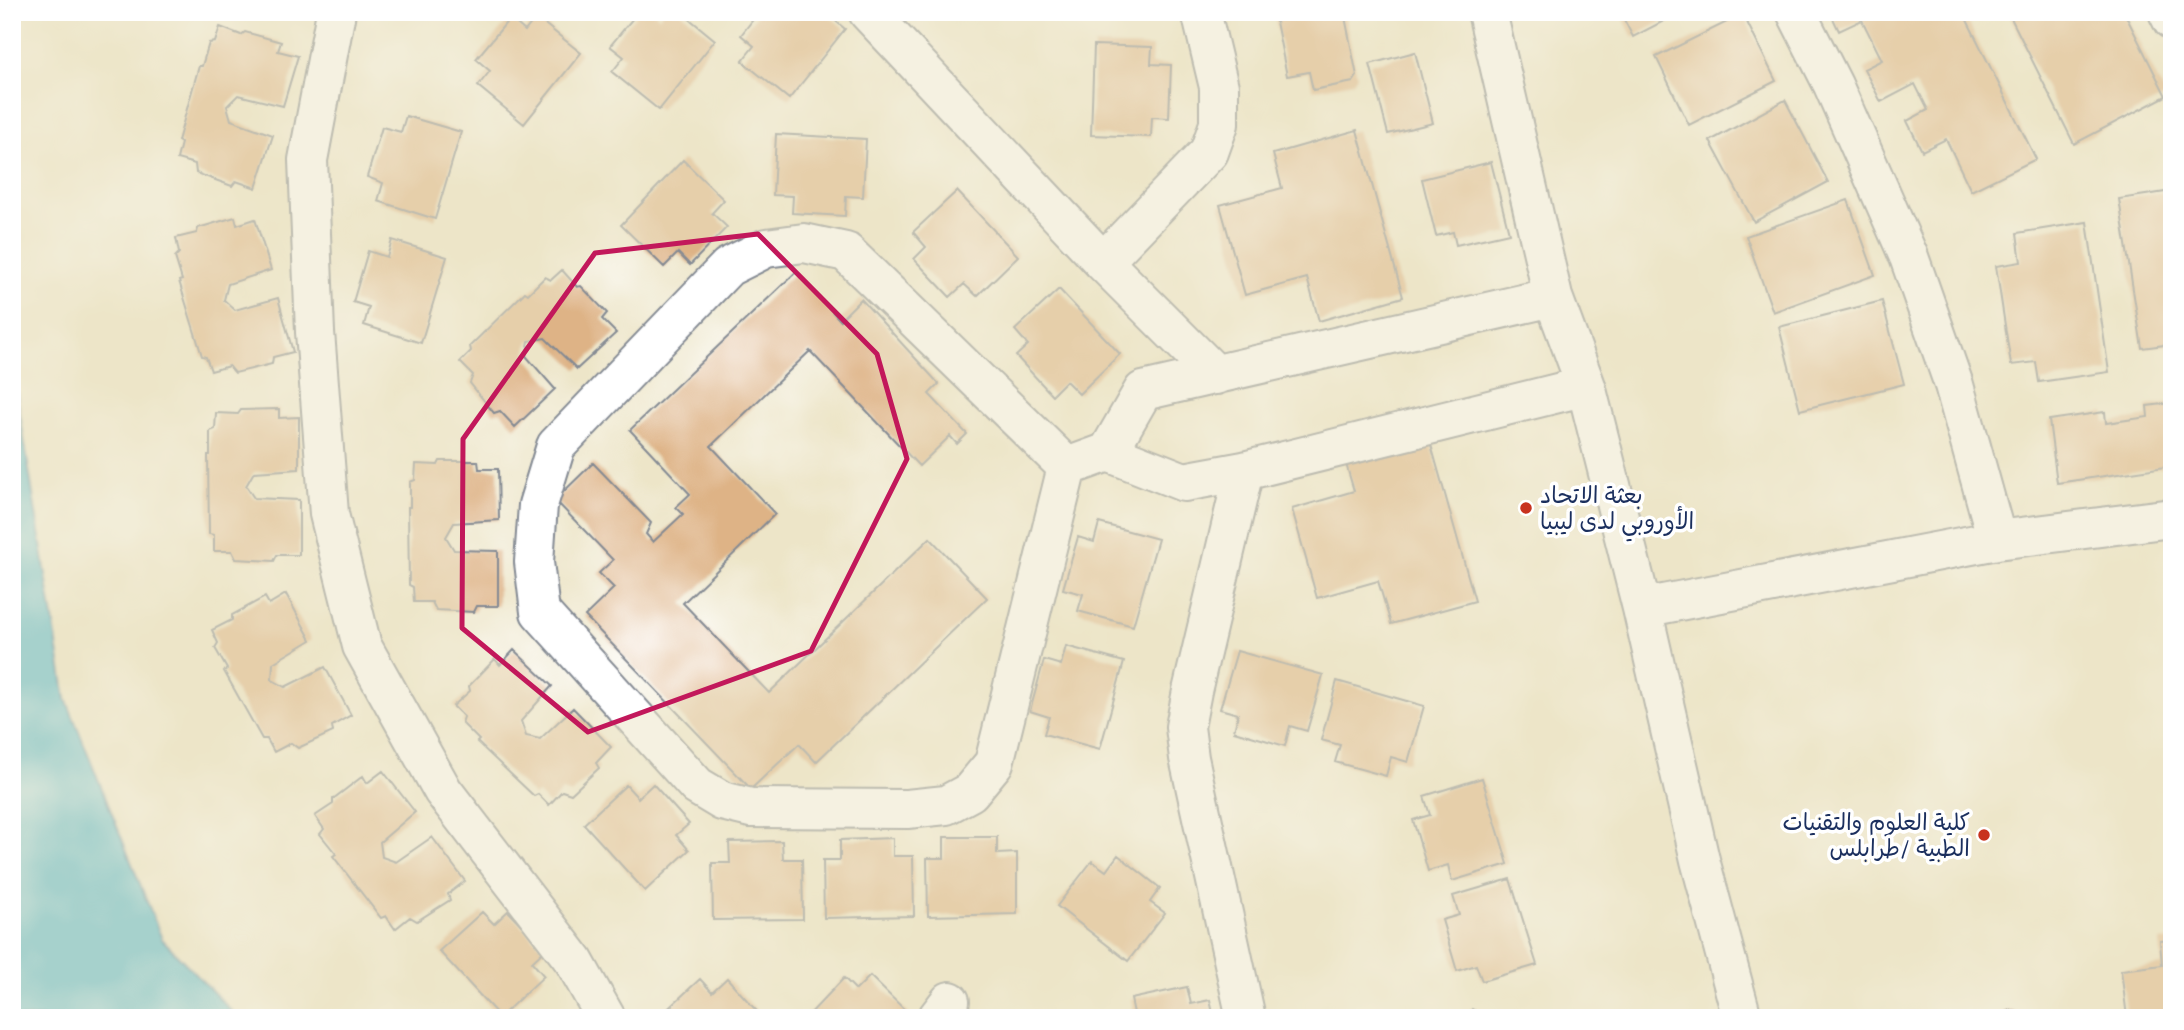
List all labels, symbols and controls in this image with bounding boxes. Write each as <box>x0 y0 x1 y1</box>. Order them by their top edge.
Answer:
place label: بعثة الاتحاد الأوروبي لدى ليبيا <box>1540 482 1694 542</box>
marker: بعثة الاتحاد الأوروبي لدى ليبيا <box>1518 500 1534 516</box>
place label: كلية العلوم والتقنيات الطبية /طرابلس <box>1783 809 1970 865</box>
marker: كلية العلوم والتقنيات الطبية /طرابلس <box>1976 827 1992 843</box>

